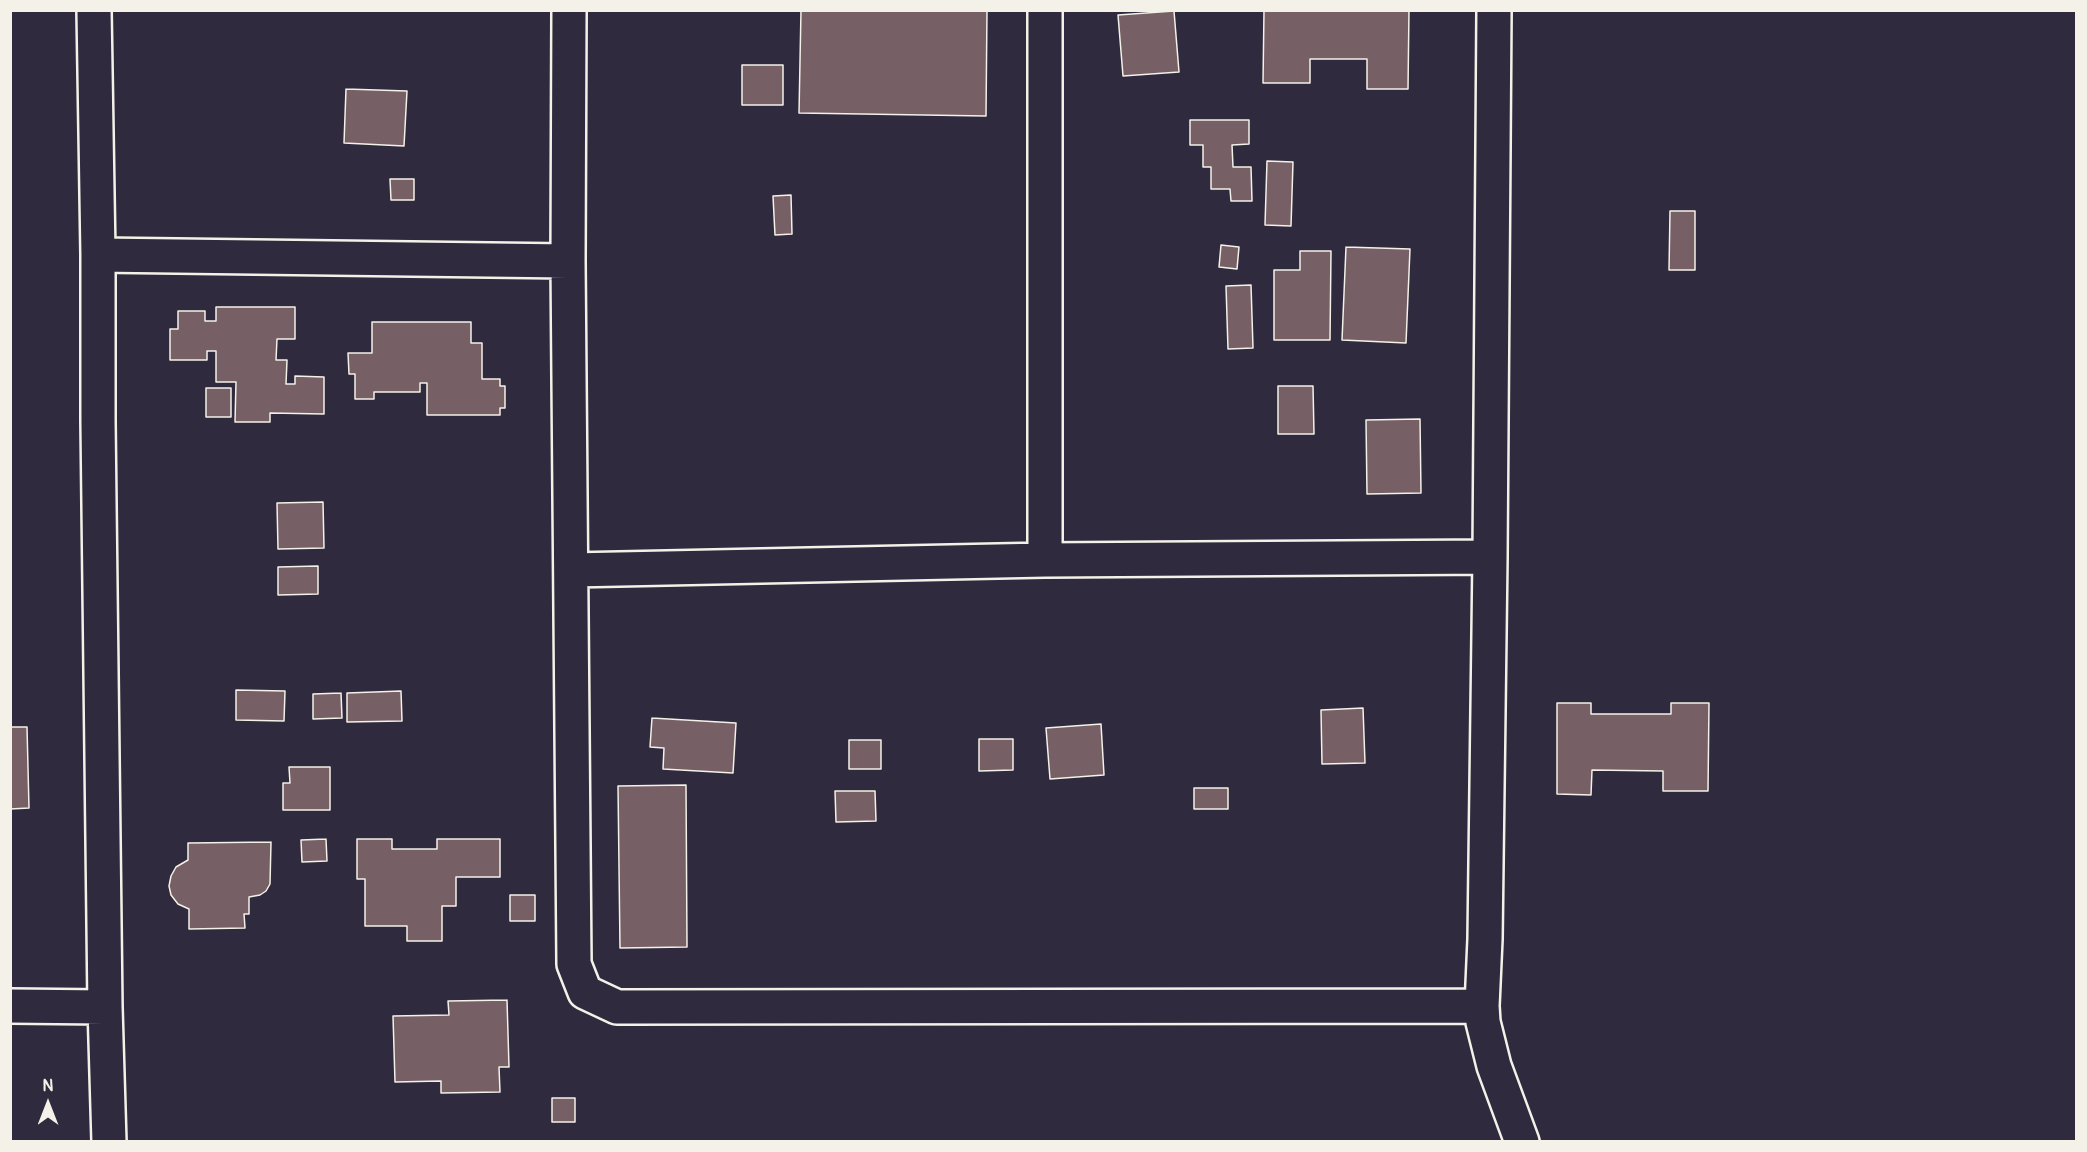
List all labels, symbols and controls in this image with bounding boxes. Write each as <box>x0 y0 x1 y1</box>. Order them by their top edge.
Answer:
north arrow <box>18 1074 78 1134</box>
text: N <box>43 1076 53 1096</box>

